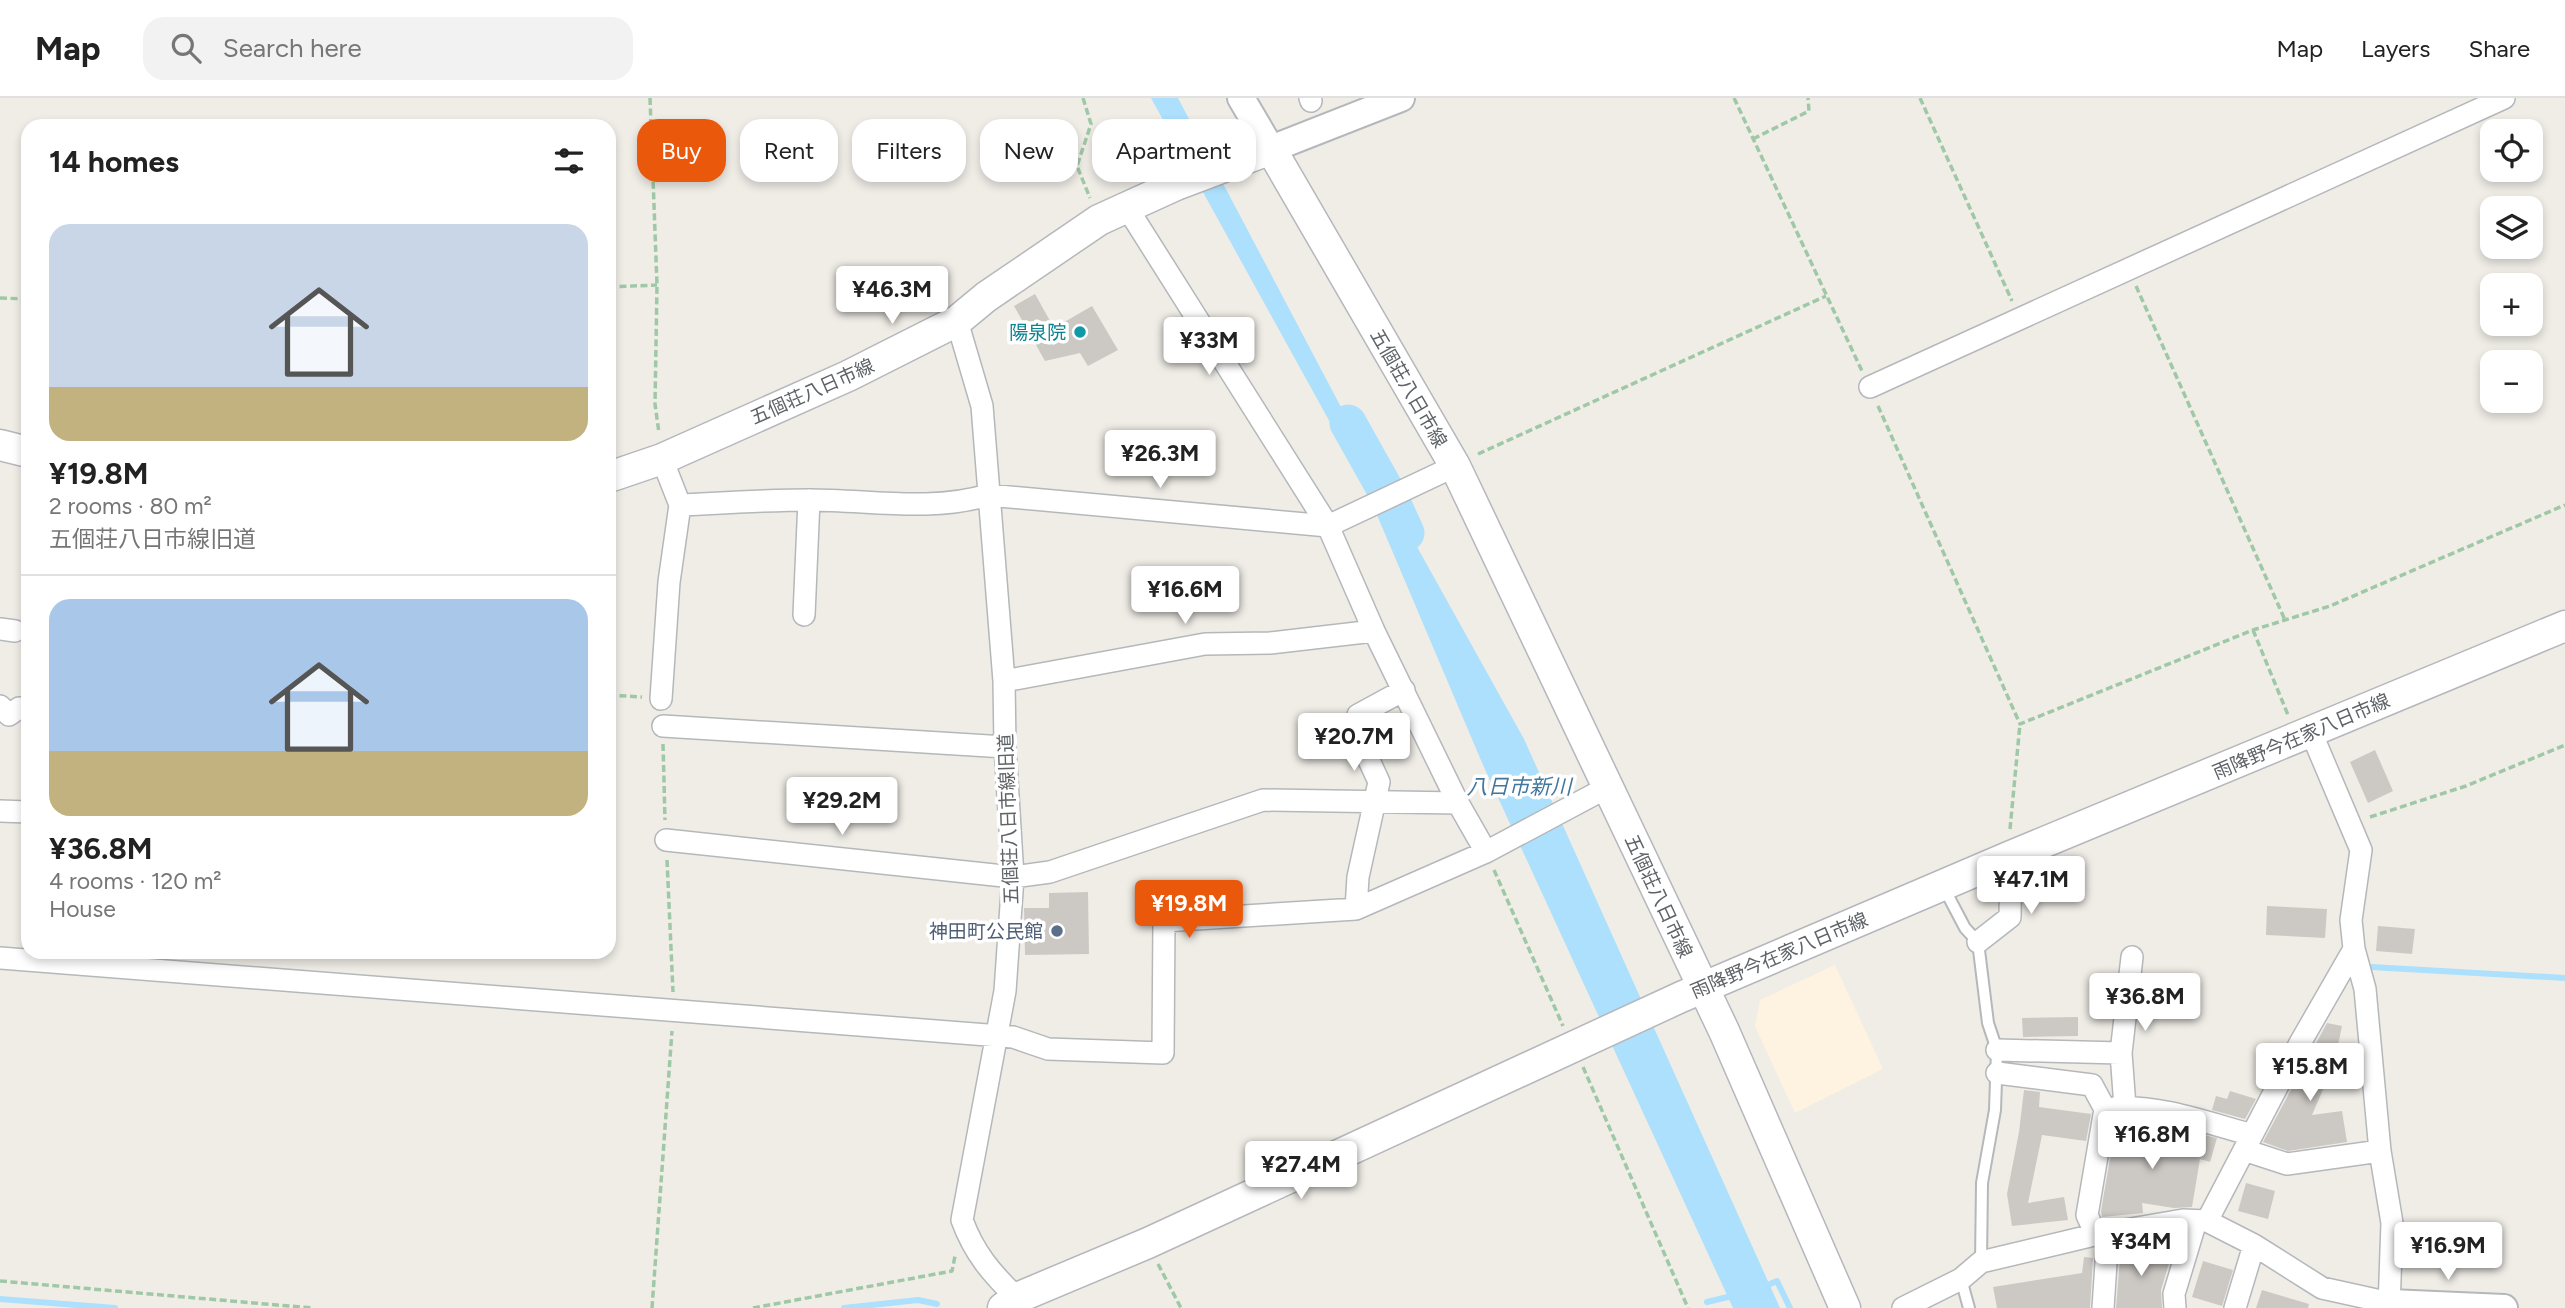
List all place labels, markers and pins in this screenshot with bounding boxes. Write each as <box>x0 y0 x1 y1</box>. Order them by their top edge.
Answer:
pin: ¥46.3M <box>835 266 949 326</box>
pin: ¥33M <box>1168 317 1250 377</box>
place label: 陽泉院 <box>1009 321 1066 344</box>
marker: 陽泉院 <box>1072 324 1088 340</box>
pin: ¥26.3M <box>1103 430 1217 490</box>
pin: ¥16.6M <box>1128 566 1242 626</box>
pin: ¥20.7M <box>1297 714 1411 773</box>
pin: ¥29.2M <box>785 778 899 837</box>
pin: ¥47.1M <box>1974 856 2088 916</box>
pin: ¥19.8M <box>1132 880 1246 940</box>
place label: 神田町公民館 <box>929 920 1043 943</box>
marker: 神田町公民館 <box>1049 923 1065 939</box>
pin: ¥36.8M <box>2088 974 2202 1033</box>
pin: ¥15.8M <box>2253 1044 2367 1103</box>
pin: ¥16.8M <box>2095 1112 2209 1171</box>
pin: ¥27.4M <box>1244 1142 1358 1201</box>
pin: ¥34M <box>2100 1218 2182 1278</box>
pin: ¥16.9M <box>2391 1222 2505 1282</box>

